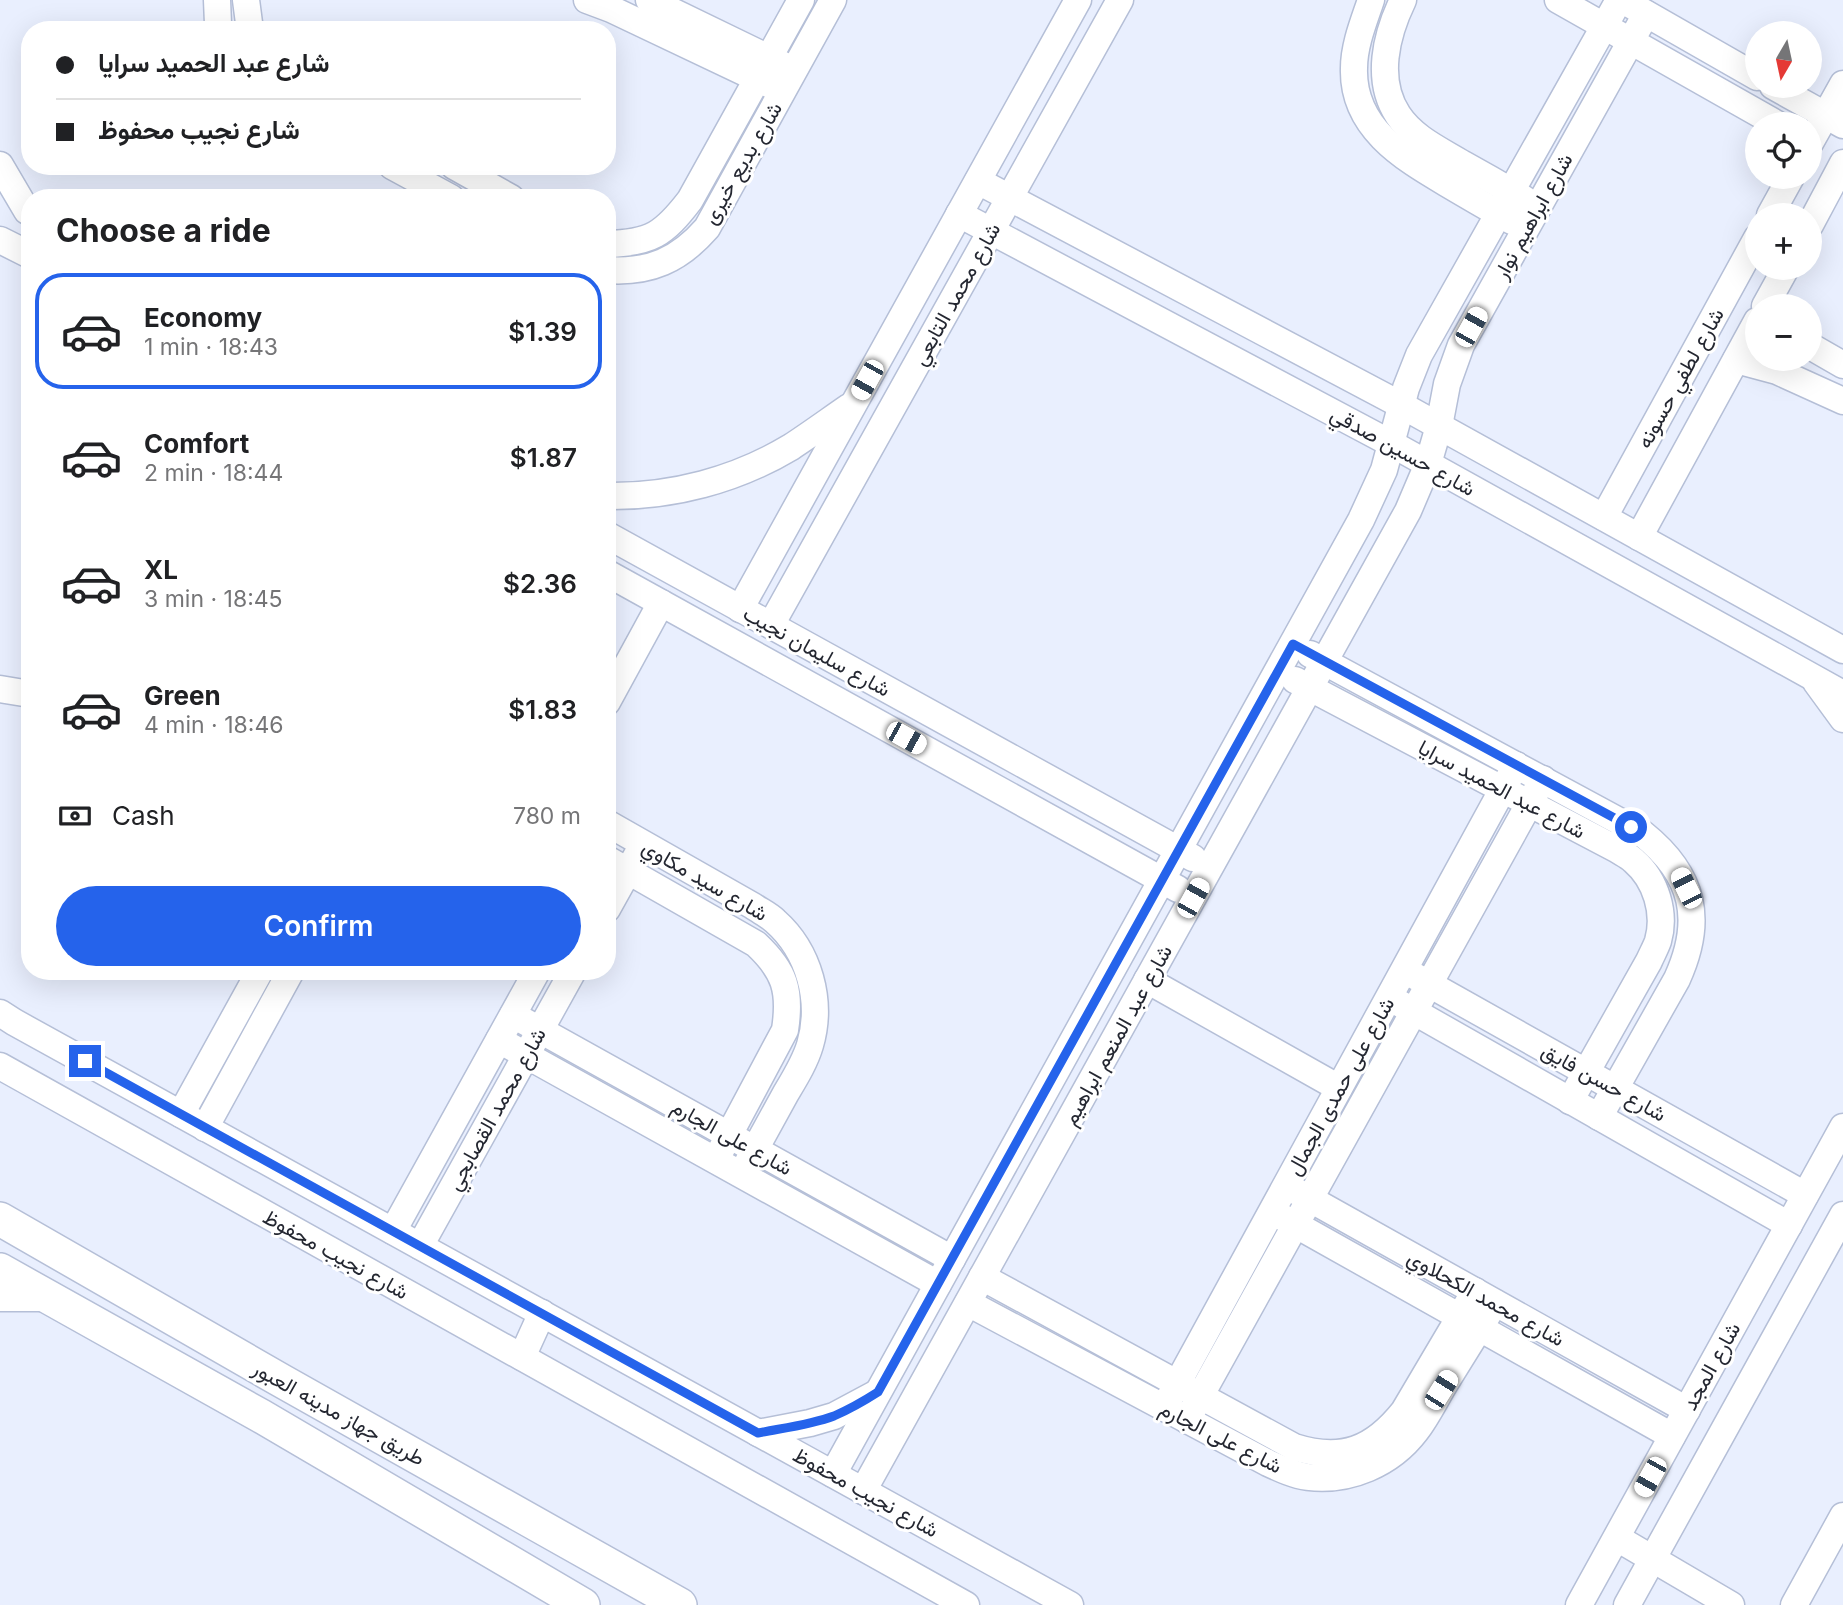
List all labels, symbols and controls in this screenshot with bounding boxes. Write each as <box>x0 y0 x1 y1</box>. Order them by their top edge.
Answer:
north arrow <box>1745 21 1822 98</box>
map controls <box>1745 21 1822 371</box>
text: شارع عبد الحميد سرايا <box>98 47 330 78</box>
street label: شارع بديع خيرى <box>697 97 789 230</box>
button: locate <box>1745 112 1822 189</box>
text: شارع نجيب محفوظ <box>98 114 300 145</box>
street label: شارع ابراهيم نوار <box>1488 149 1580 285</box>
button: + <box>1745 203 1822 280</box>
text: Choose a ride <box>56 211 271 250</box>
street label: شارع محمد التابعي <box>907 218 1010 372</box>
button: − <box>1745 294 1822 371</box>
icon: car <box>60 300 123 363</box>
text: Economy <box>144 302 262 333</box>
car <box>1452 304 1491 350</box>
street label: شارع لطفي حسونه <box>1631 304 1733 455</box>
text: $1.39 <box>508 316 577 347</box>
text: 1 min · 18:43 <box>144 333 278 361</box>
car <box>848 357 887 403</box>
street label: شارع حسين صدقي <box>1324 401 1480 505</box>
icon: car <box>60 426 123 489</box>
text: Comfort <box>144 428 249 459</box>
text: $1.87 <box>510 442 577 473</box>
text: 2 min · 18:44 <box>144 459 283 487</box>
icon: car <box>60 552 123 615</box>
text: XL <box>144 554 178 585</box>
text: $2.36 <box>503 568 577 599</box>
text: 3 min · 18:45 <box>144 585 283 613</box>
street label: شارع سليمان نجيب <box>738 600 895 703</box>
icon: car <box>60 678 123 741</box>
text: Green <box>144 680 221 711</box>
text: $1.83 <box>508 694 577 725</box>
text: 4 min · 18:46 <box>144 711 284 739</box>
car <box>883 719 930 757</box>
street label: شارع عبد الحميد سرايا <box>1413 734 1590 845</box>
icon: cash <box>56 797 94 835</box>
text: Cash <box>112 800 175 831</box>
text: 780 m <box>513 802 581 830</box>
route start <box>1615 811 1647 843</box>
street label: شارع سيد مكاوي <box>635 834 772 930</box>
car <box>1668 865 1705 911</box>
car <box>1174 875 1213 921</box>
button: Confirm <box>56 886 581 966</box>
street label: شارع عبد المنعم ابراهيم <box>1057 940 1179 1131</box>
street label: شارع على حمدى الجمال <box>1281 993 1401 1180</box>
street label: شارع محمد القصابجي <box>441 1023 555 1197</box>
street label: شارع حسن فايق <box>1536 1037 1671 1128</box>
route end <box>69 1045 101 1077</box>
street label: شارع على الجارم <box>666 1094 797 1182</box>
street label: شارع نجيب محفوظ <box>258 1204 413 1306</box>
street label: شارع محمد الكحلاوي <box>1401 1245 1569 1356</box>
street label: شارع المجد <box>1677 1318 1747 1415</box>
street label: طريق جهاز مدينه العبور <box>247 1355 429 1472</box>
car <box>1421 1367 1462 1413</box>
street label: شارع على الجارم <box>1155 1395 1286 1480</box>
street label: شارع نجيب محفوظ <box>788 1442 943 1544</box>
car <box>1631 1454 1670 1500</box>

